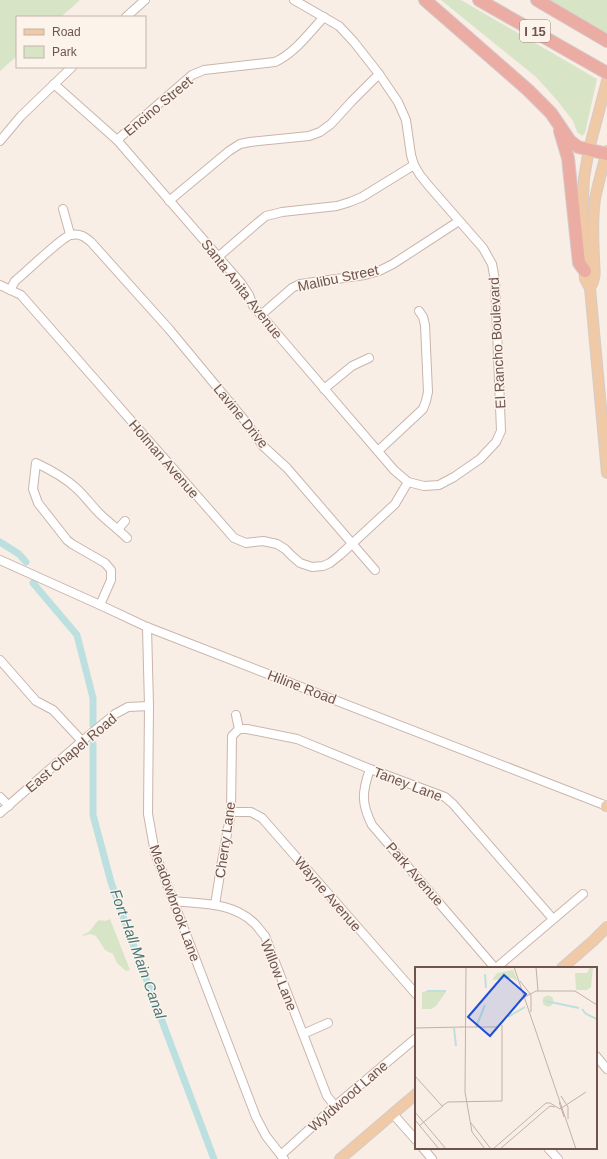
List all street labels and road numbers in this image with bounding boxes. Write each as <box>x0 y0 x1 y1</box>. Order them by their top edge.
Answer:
road number: I 15 <box>520 20 550 42</box>
street label: Encino Street <box>121 73 195 139</box>
street label: Santa Anita Avenue <box>198 236 286 342</box>
street label: Malibu Street <box>296 262 380 294</box>
street label: El Rancho Boulevard <box>486 277 508 409</box>
street label: Lavine Drive <box>210 381 272 451</box>
street label: Holman Avenue <box>126 417 203 502</box>
street label: Hiline Road <box>265 667 339 707</box>
street label: East Chapel Road <box>22 710 120 796</box>
street label: Taney Lane <box>371 764 445 805</box>
street label: Cherry Lane <box>212 801 238 879</box>
street label: Park Avenue <box>383 839 447 909</box>
street label: Meadowbrook Lane <box>146 842 204 964</box>
street label: Wayne Avenue <box>291 854 365 935</box>
street label: Willow Lane <box>257 937 301 1013</box>
street label: Wyldwood Lane <box>305 1057 391 1135</box>

